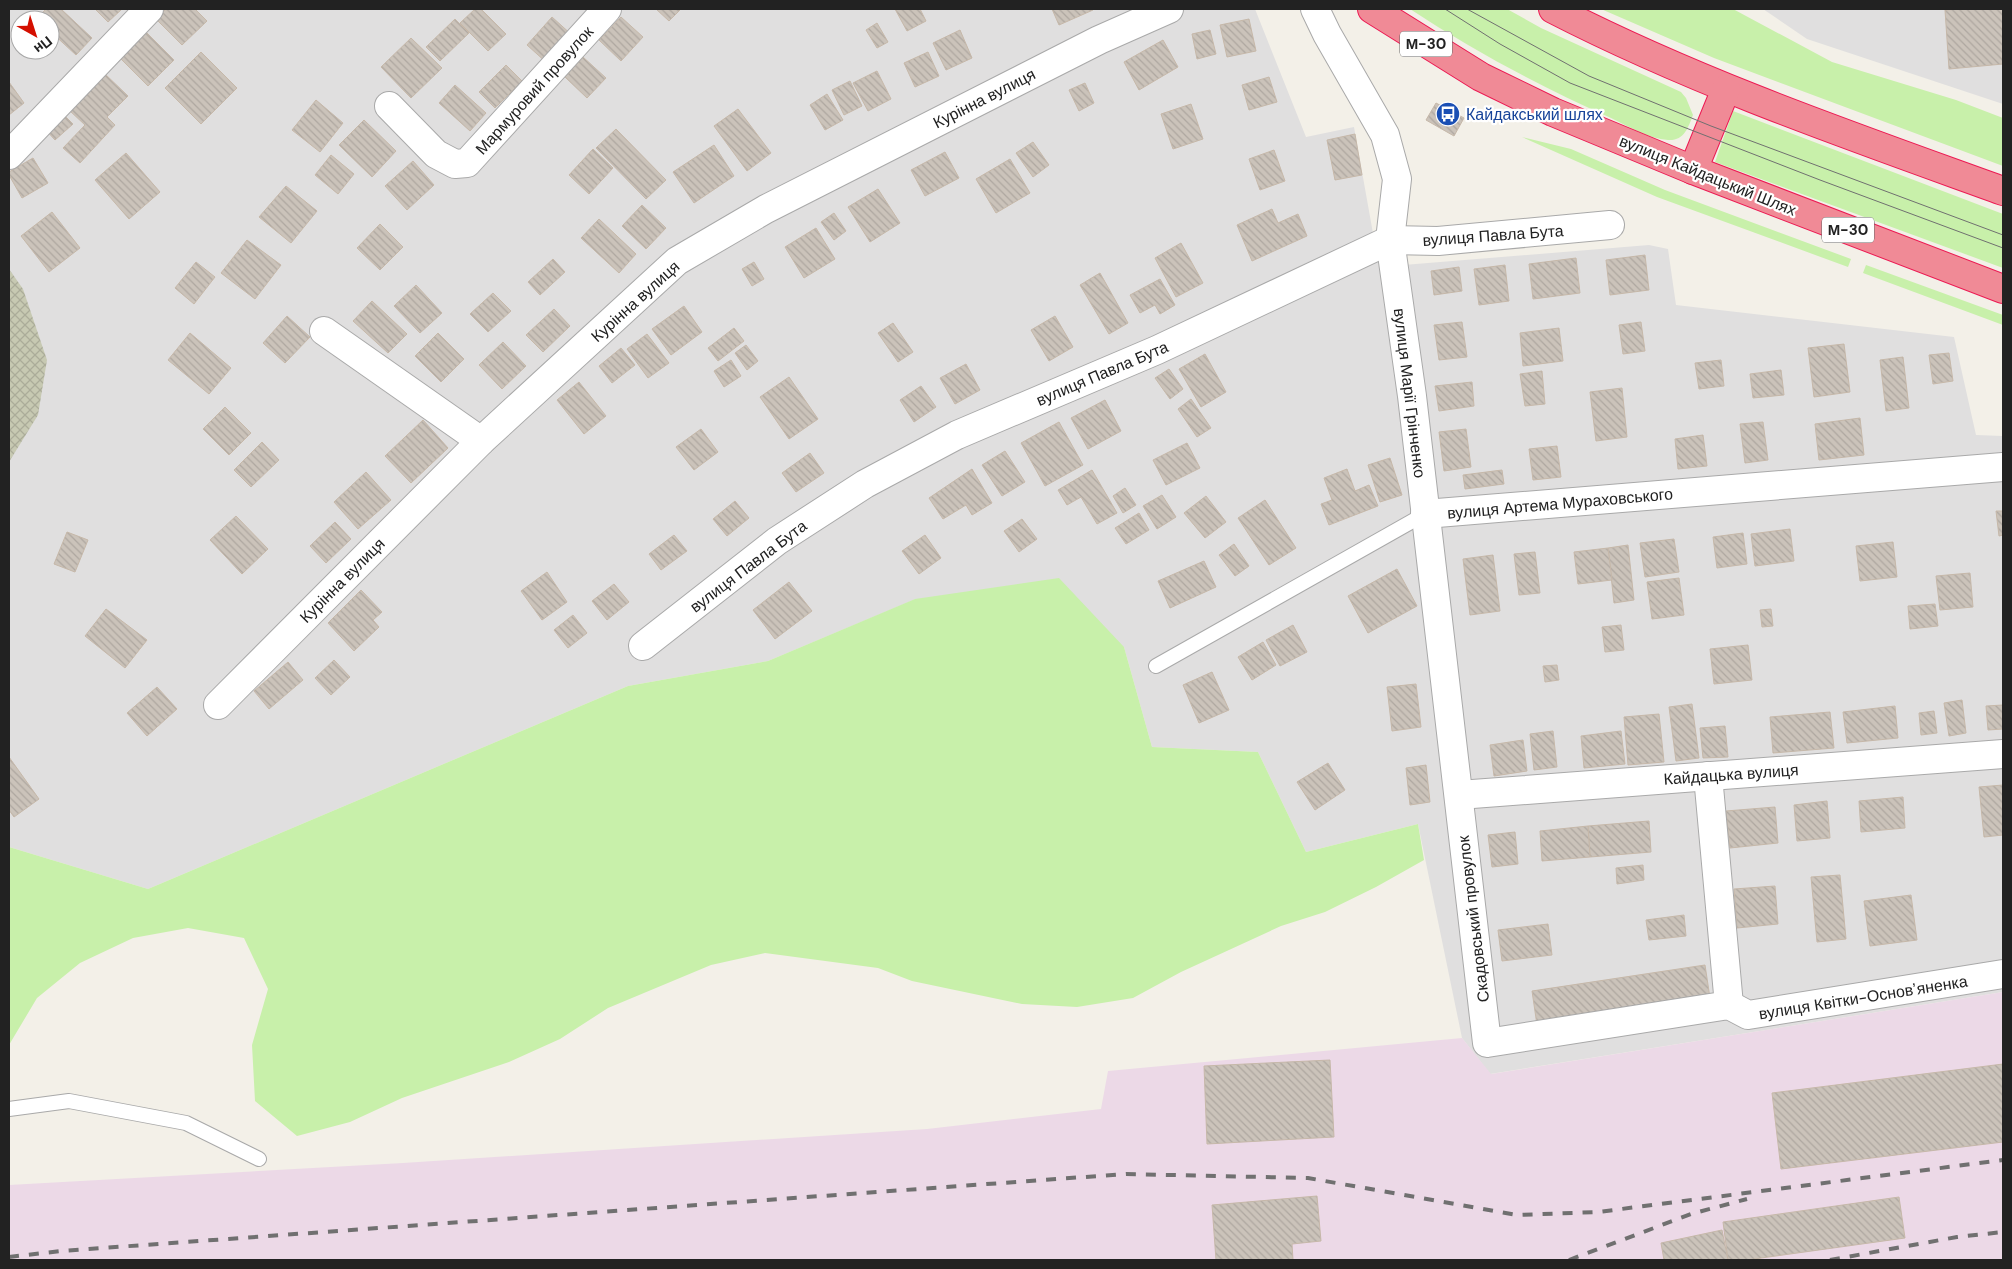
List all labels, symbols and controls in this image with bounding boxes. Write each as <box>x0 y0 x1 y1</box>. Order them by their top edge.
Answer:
north arrow <box>10 10 60 60</box>
street label: Мармуровий провулок <box>471 21 599 159</box>
text: Пн <box>30 32 56 58</box>
road number: М-30 <box>1400 32 1452 56</box>
street label: Курінна вулиця <box>929 64 1039 133</box>
bus stop icon: Кайдакський шлях <box>1435 101 1461 127</box>
place label: Кайдакський шлях <box>1466 104 1603 125</box>
street label: вулиця Кайдацький Шлях <box>1616 130 1799 221</box>
road number: М-30 <box>1822 218 1874 242</box>
street label: вулиця Павла Бута <box>1422 220 1564 251</box>
street label: Курінна вулиця <box>587 256 684 347</box>
street label: вулиця Марії Грінченко <box>1389 307 1430 479</box>
street label: вулиця Павла Бута <box>1033 336 1171 411</box>
street label: вулиця Артема Мураховського <box>1446 483 1674 524</box>
street label: вулиця Павла Бута <box>686 515 811 617</box>
street label: Курінна вулиця <box>295 533 389 627</box>
street label: Кайдацька вулиця <box>1663 759 1799 790</box>
street label: Скадовський провулок <box>1453 834 1494 1003</box>
street label: вулиця Квітки-Основʼяненка <box>1757 971 1969 1024</box>

